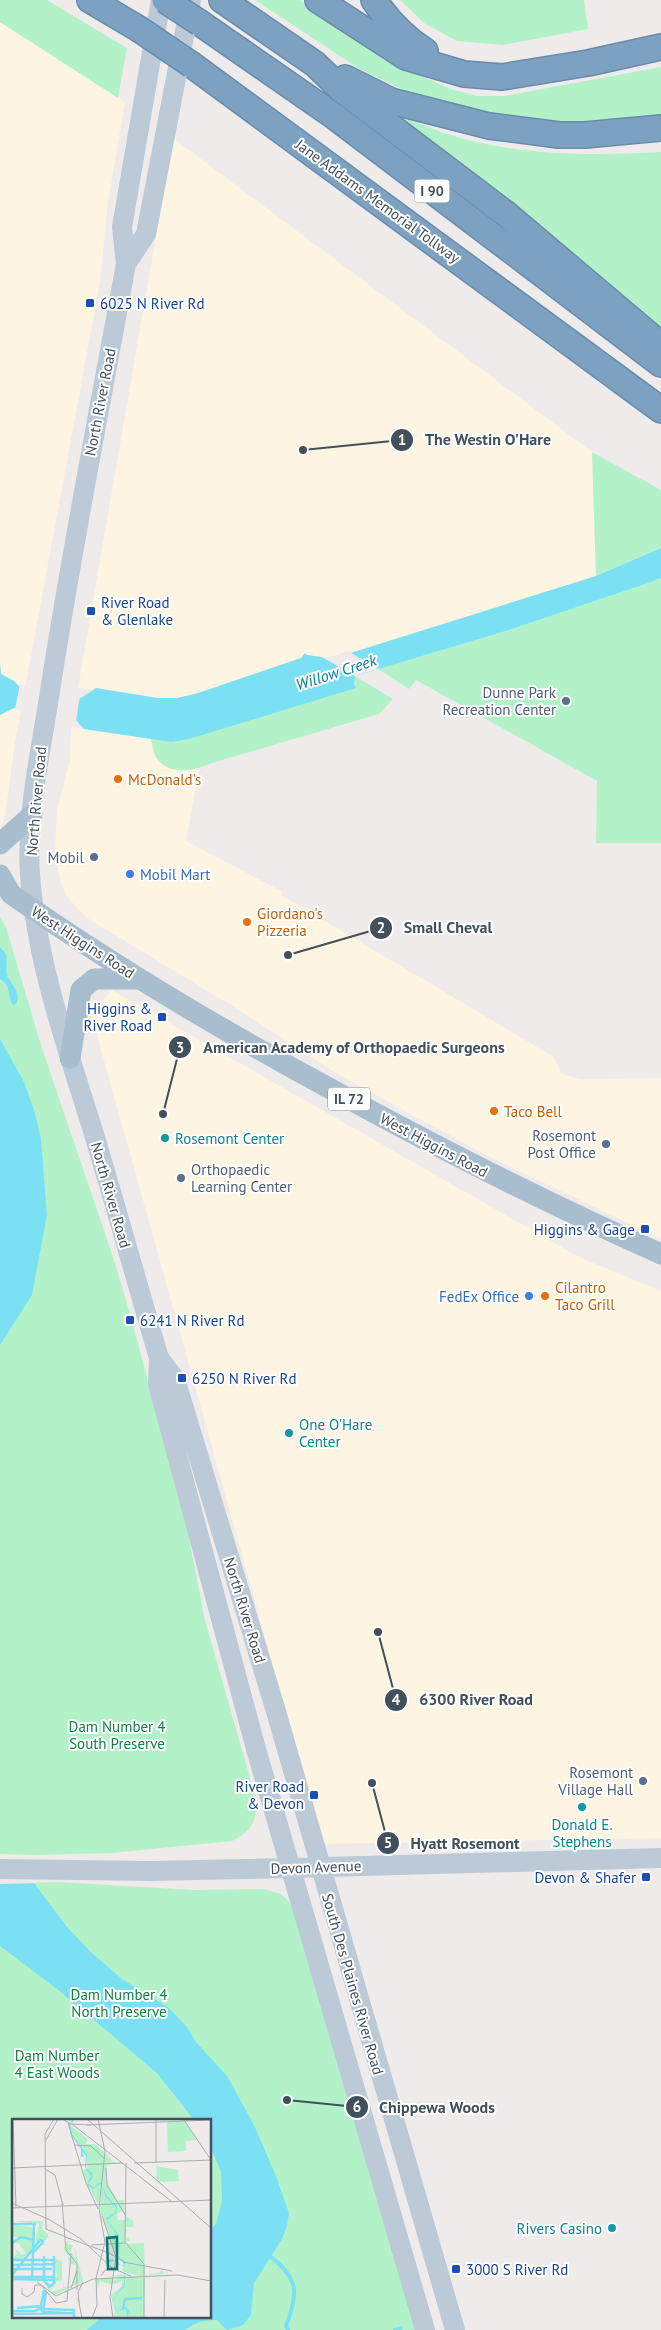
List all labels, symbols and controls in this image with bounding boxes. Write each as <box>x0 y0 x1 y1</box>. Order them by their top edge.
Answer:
street label: Jane Addams Memorial Tollway <box>291 134 464 267</box>
road number: I 90 <box>414 180 450 202</box>
place label: 6025 N River Rd <box>100 294 205 313</box>
marker: 6025 N River Rd <box>84 297 96 309</box>
street label: North River Road <box>80 346 120 458</box>
callout: The Westin O'Hare <box>390 424 562 455</box>
text: The Westin O'Hare <box>425 429 551 449</box>
text: 1 <box>398 430 406 449</box>
place label: River Road & Glenlake <box>101 593 173 629</box>
marker: River Road & Glenlake <box>85 605 97 617</box>
water label: Willow Creek <box>293 649 380 694</box>
place label: Dunne Park Recreation Center <box>443 683 557 719</box>
marker: Dunne Park Recreation Center <box>560 695 572 707</box>
street label: North River Road <box>22 746 50 856</box>
place label: McDonald's <box>128 770 201 789</box>
marker: McDonald's <box>112 773 124 785</box>
place label: Mobil <box>48 848 85 867</box>
marker: Mobil <box>88 851 100 863</box>
place label: Mobil Mart <box>140 865 210 884</box>
marker: Mobil Mart <box>124 868 136 880</box>
street label: West Higgins Road <box>28 902 138 982</box>
place label: Giordano's Pizzeria <box>257 904 323 940</box>
callout: Small Cheval <box>368 912 502 943</box>
marker: Giordano's Pizzeria <box>241 916 253 928</box>
text: Small Cheval <box>404 917 492 937</box>
text: 2 <box>377 918 385 937</box>
place label: Higgins & River Road <box>84 999 152 1035</box>
marker: Higgins & River Road <box>156 1011 168 1023</box>
callout: American Academy of Orthopaedic Surgeons <box>167 1032 516 1063</box>
text: American Academy of Orthopaedic Surgeons <box>203 1037 505 1057</box>
text: 3 <box>176 1038 184 1057</box>
road number: IL 72 <box>328 1088 370 1110</box>
place label: Taco Bell <box>504 1102 562 1121</box>
marker: Taco Bell <box>488 1105 500 1117</box>
street label: West Higgins Road <box>377 1109 491 1181</box>
place label: Rosemont Post Office <box>528 1126 596 1162</box>
place label: Rosemont Center <box>175 1129 284 1148</box>
marker: Rosemont Center <box>159 1132 171 1144</box>
marker: Rosemont Post Office <box>600 1138 612 1150</box>
street label: North River Road <box>87 1140 135 1250</box>
place label: Orthopaedic Learning Center <box>191 1160 292 1196</box>
marker: Orthopaedic Learning Center <box>175 1172 187 1184</box>
place label: Higgins & Gage <box>534 1220 635 1239</box>
marker: Higgins & Gage <box>639 1223 651 1235</box>
place label: Cilantro Taco Grill <box>555 1278 615 1314</box>
place label: FedEx Office <box>439 1287 519 1306</box>
marker: FedEx Office <box>523 1290 535 1302</box>
marker: Cilantro Taco Grill <box>539 1290 551 1302</box>
place label: 6241 N River Rd <box>140 1311 245 1330</box>
marker: 6241 N River Rd <box>124 1314 136 1326</box>
place label: 6250 N River Rd <box>192 1369 297 1388</box>
marker: 6250 N River Rd <box>176 1372 188 1384</box>
place label: One O'Hare Center <box>299 1415 372 1451</box>
marker: One O'Hare Center <box>283 1427 295 1439</box>
street label: North River Road <box>220 1555 270 1665</box>
callout: 6300 River Road <box>384 1684 542 1715</box>
text: 6300 River Road <box>419 1689 533 1709</box>
text: 4 <box>392 1690 401 1709</box>
park label: Dam Number 4 South Preserve <box>69 1717 165 1753</box>
place label: Rosemont Village Hall <box>557 1763 634 1799</box>
marker: Rosemont Village Hall <box>637 1775 649 1787</box>
place label: River Road & Devon <box>236 1777 304 1813</box>
marker: River Road & Devon <box>308 1789 320 1801</box>
marker: Donald E. Stephens <box>576 1801 588 1813</box>
place label: Donald E. Stephens <box>551 1815 613 1851</box>
callout: Hyatt Rosemont <box>375 1827 530 1858</box>
text: 5 <box>384 1833 392 1852</box>
text: Hyatt Rosemont <box>410 1833 520 1853</box>
street label: Devon Avenue <box>270 1856 362 1878</box>
place label: Devon & Shafer <box>534 1868 636 1887</box>
marker: Devon & Shafer <box>640 1871 652 1883</box>
street label: South Des Plaines River Road <box>318 1891 388 2077</box>
park label: Dam Number 4 North Preserve <box>71 1985 167 2021</box>
park label: Dam Number 4 East Woods <box>14 2046 100 2082</box>
callout: Chippewa Woods <box>344 2091 505 2122</box>
text: 6 <box>353 2097 361 2116</box>
text: Chippewa Woods <box>379 2097 495 2117</box>
inset map <box>12 2119 211 2318</box>
place label: Rivers Casino <box>517 2219 602 2238</box>
marker: Rivers Casino <box>606 2222 618 2234</box>
place label: 3000 S River Rd <box>466 2260 568 2279</box>
marker: 3000 S River Rd <box>450 2263 462 2275</box>

